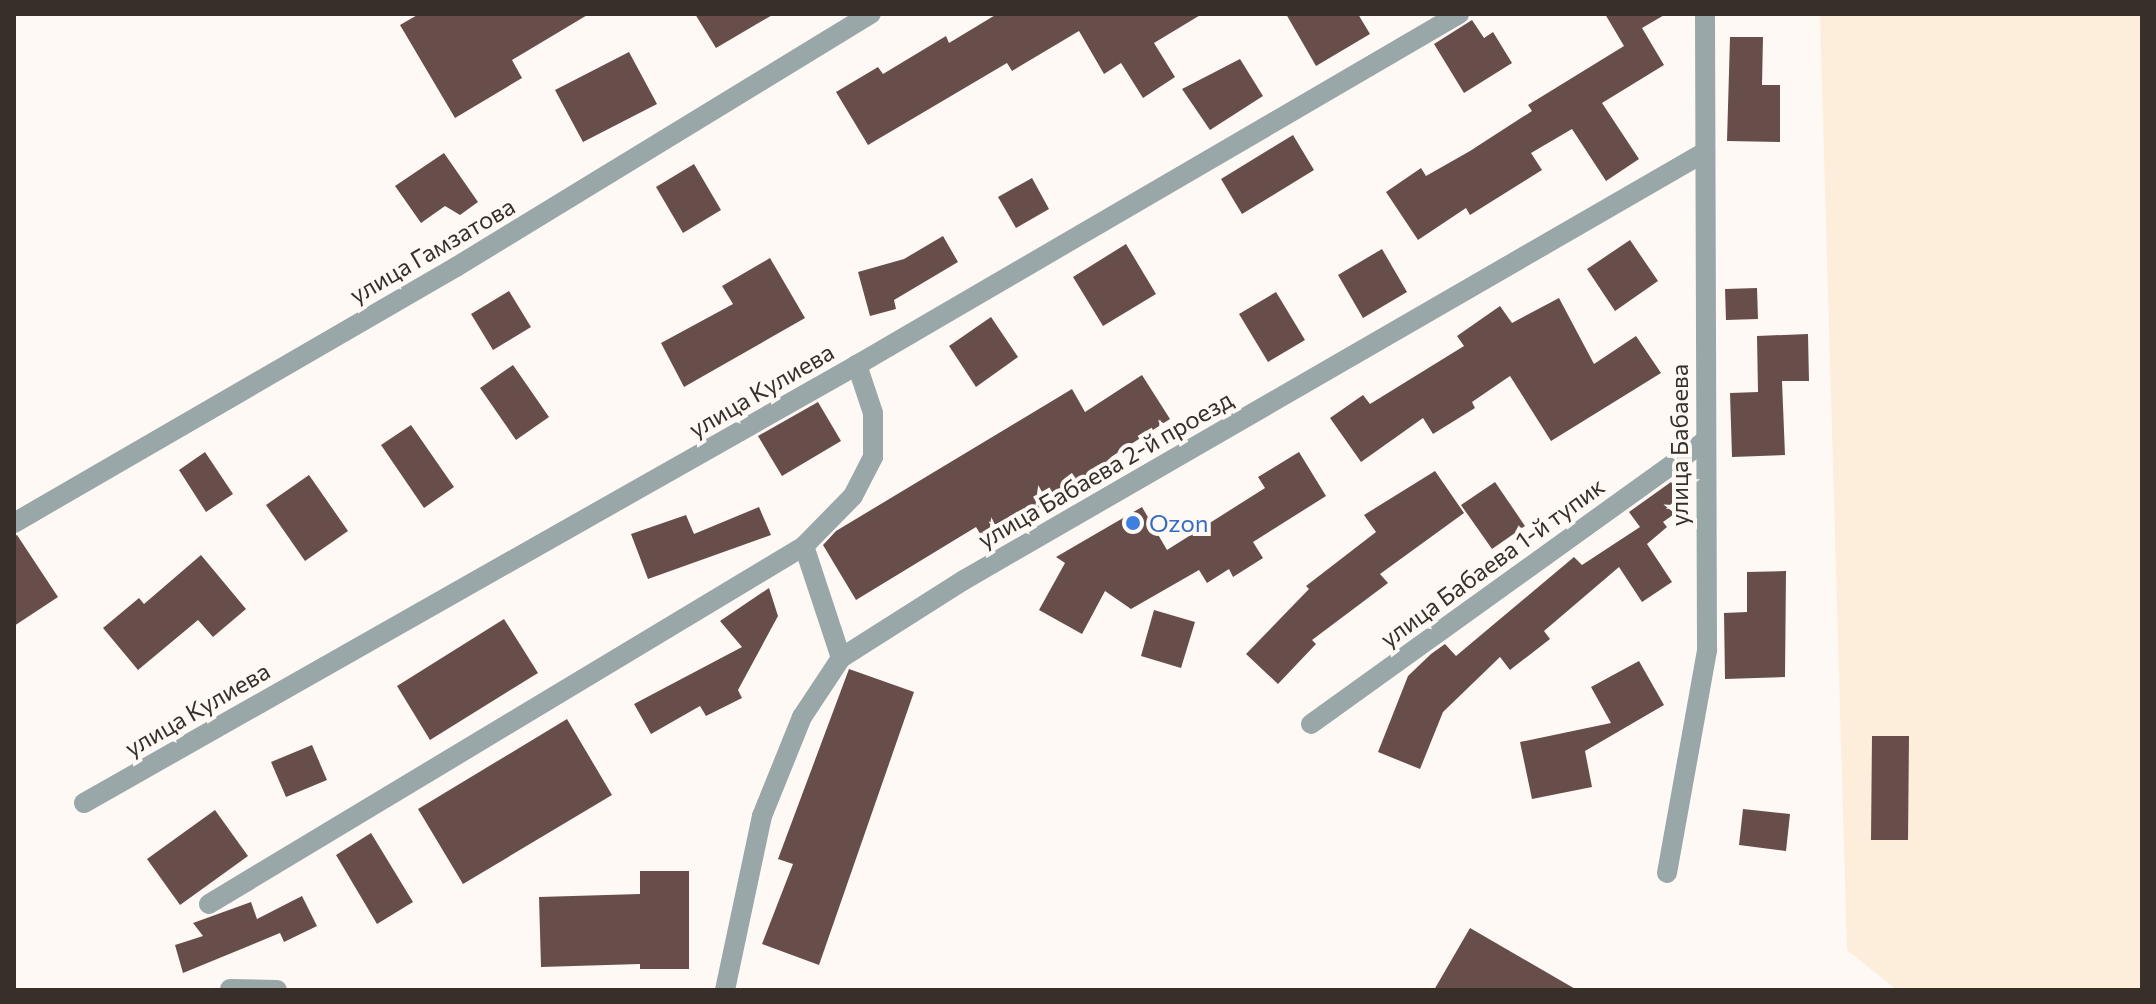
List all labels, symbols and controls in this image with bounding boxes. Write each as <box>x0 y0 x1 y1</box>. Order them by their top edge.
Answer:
street label: улица Гамзатова <box>344 191 520 309</box>
street label: улица Кулиева <box>683 337 839 443</box>
street label: улица Бабаева <box>1665 364 1693 526</box>
street label: улица Бабаева 2-й проезд <box>973 384 1237 554</box>
street label: улица Бабаева 1-й тупик <box>1374 471 1610 653</box>
place label: Ozon <box>1149 509 1209 537</box>
marker: Ozon <box>1124 514 1142 532</box>
street label: улица Кулиева <box>119 656 275 762</box>

